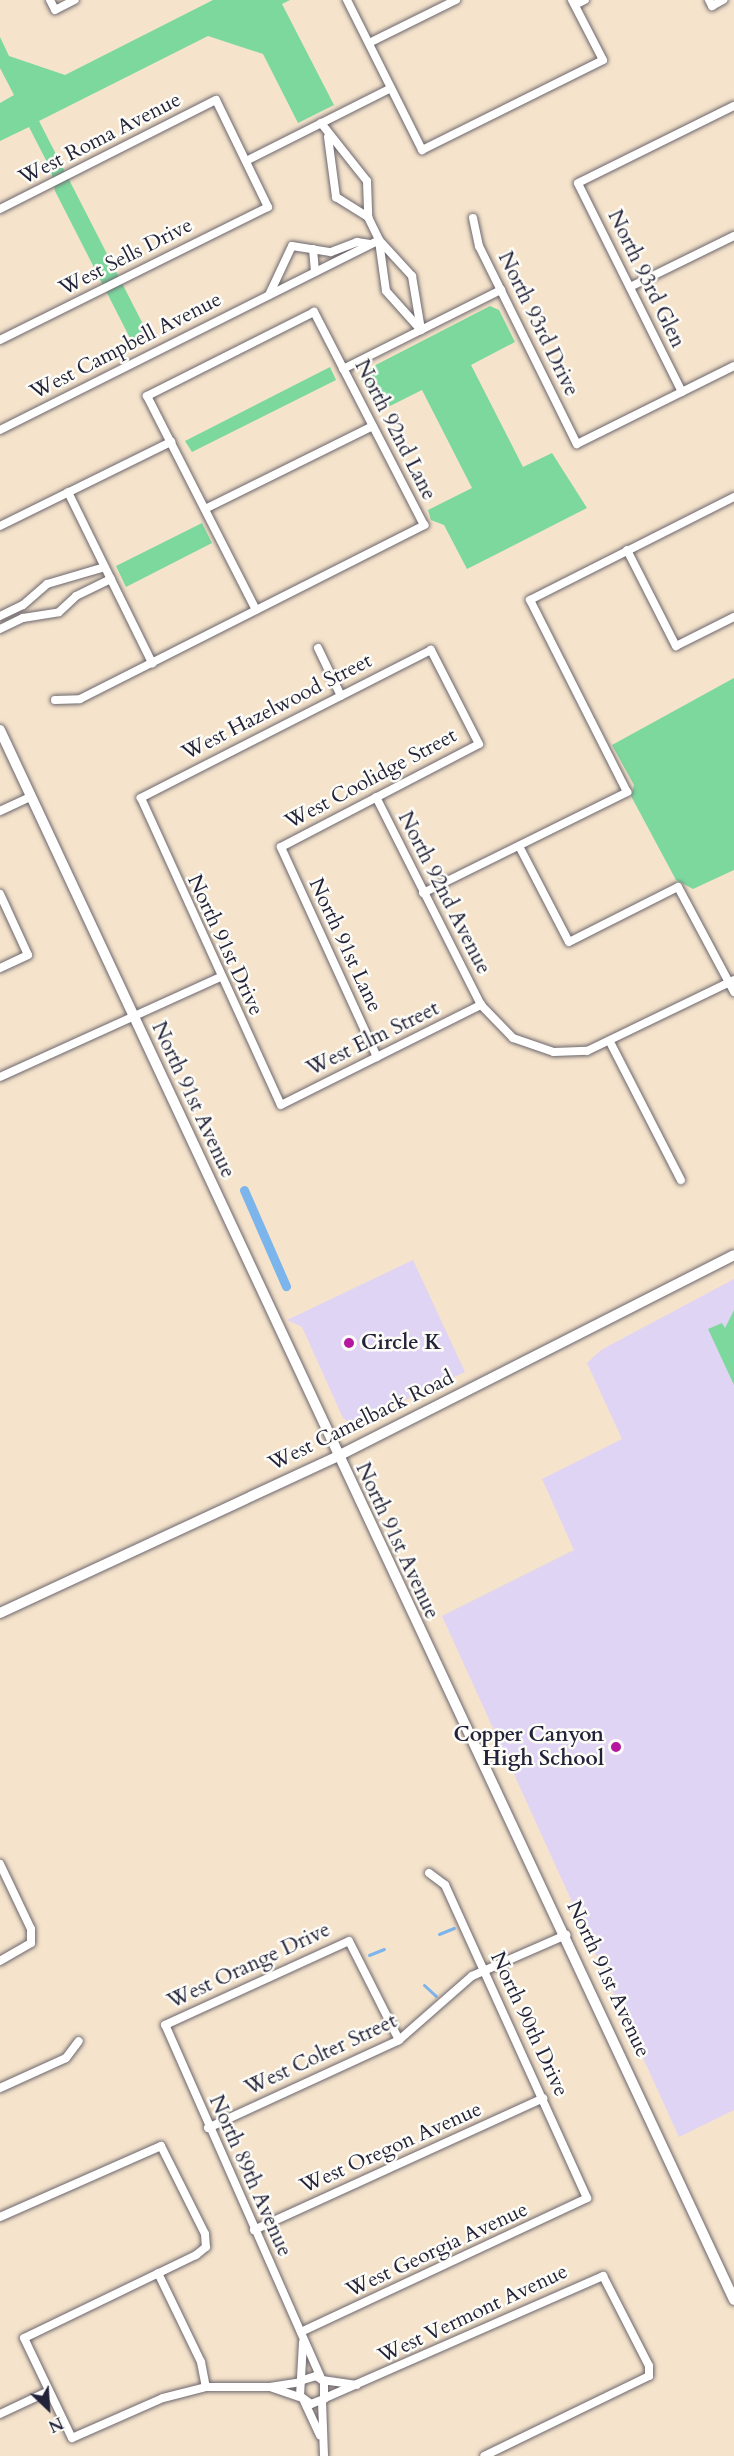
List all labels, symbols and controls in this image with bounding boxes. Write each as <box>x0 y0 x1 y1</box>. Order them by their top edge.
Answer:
street label: West Roma Avenue <box>15 87 185 191</box>
street label: North 93rd Glen <box>602 206 690 352</box>
street label: West Sells Drive <box>55 213 197 301</box>
street label: North 93rd Drive <box>492 248 584 400</box>
street label: West Campbell Avenue <box>26 287 226 405</box>
street label: North 92nd Lane <box>349 356 441 504</box>
street label: West Hazelwood Street <box>178 648 376 766</box>
street label: West Coolidge Street <box>281 723 461 835</box>
street label: North 92nd Avenue <box>392 807 496 979</box>
street label: North 91st Drive <box>181 871 269 1019</box>
street label: North 91st Lane <box>303 874 387 1016</box>
street label: West Elm Street <box>303 996 443 1082</box>
street label: North 91st Avenue <box>146 1018 240 1182</box>
place label: Circle K <box>361 1330 441 1356</box>
marker: Circle K <box>342 1336 356 1350</box>
street label: West Camelback Road <box>264 1365 458 1477</box>
street label: North 91st Avenue <box>350 1459 444 1623</box>
place label: Copper Canyon High School <box>454 1722 604 1772</box>
marker: Copper Canyon High School <box>609 1740 623 1754</box>
street label: North 91st Avenue <box>561 1897 655 2061</box>
street label: West Orange Drive <box>164 1917 334 2015</box>
street label: North 90th Drive <box>484 1948 574 2100</box>
street label: West Colter Street <box>241 2009 401 2101</box>
street label: North 89th Avenue <box>203 2091 297 2261</box>
street label: West Oregon Avenue <box>296 2097 486 2199</box>
street label: West Georgia Avenue <box>342 2197 532 2303</box>
street label: West Vermont Avenue <box>374 2259 572 2369</box>
north arrow <box>18 2378 78 2438</box>
text: N <box>45 2411 67 2437</box>

